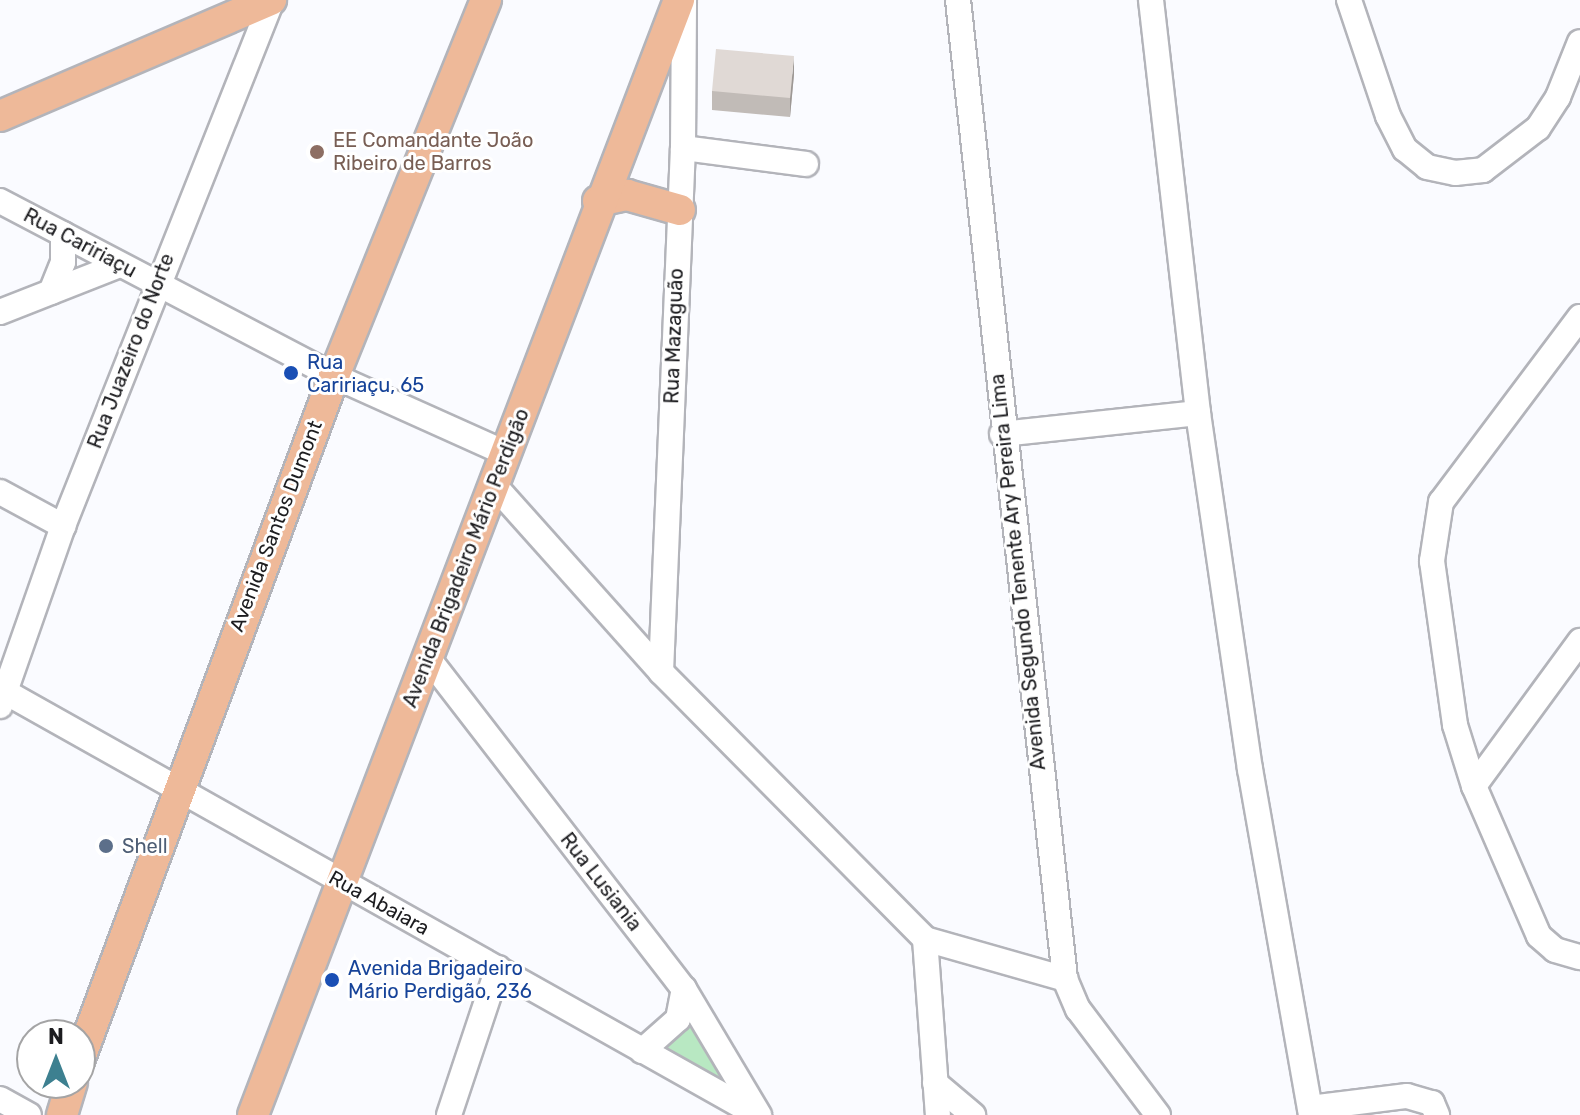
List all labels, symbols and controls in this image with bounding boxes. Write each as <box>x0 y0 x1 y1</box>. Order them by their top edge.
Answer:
place label: EE Comandante João Ribeiro de Barros <box>333 128 533 175</box>
marker: EE Comandante João Ribeiro de Barros <box>308 143 326 161</box>
street label: Rua Caririaçu <box>19 203 141 283</box>
street label: Rua Juazeiro do Norte <box>83 250 179 452</box>
street label: Rua Mazaguão <box>660 268 688 404</box>
place label: Rua Caririaçu, 65 <box>307 350 424 397</box>
marker: Rua Caririaçu, 65 <box>282 364 300 382</box>
street label: Avenida Segundo Tenente Ary Pereira Lima <box>985 372 1051 772</box>
street label: Avenida Brigadeiro Mário Perdigão <box>398 405 534 711</box>
street label: Avenida Santos Dumont <box>225 417 327 635</box>
street label: Rua Lusiania <box>555 828 647 936</box>
place label: Shell <box>122 834 168 858</box>
marker: Shell <box>97 837 115 855</box>
street label: Rua Abaiara <box>324 865 434 941</box>
place label: Avenida Brigadeiro Mário Perdigão, 236 <box>348 956 532 1003</box>
marker: Avenida Brigadeiro Mário Perdigão, 236 <box>323 971 341 989</box>
north arrow <box>16 1019 96 1099</box>
text: N <box>48 1023 64 1050</box>

